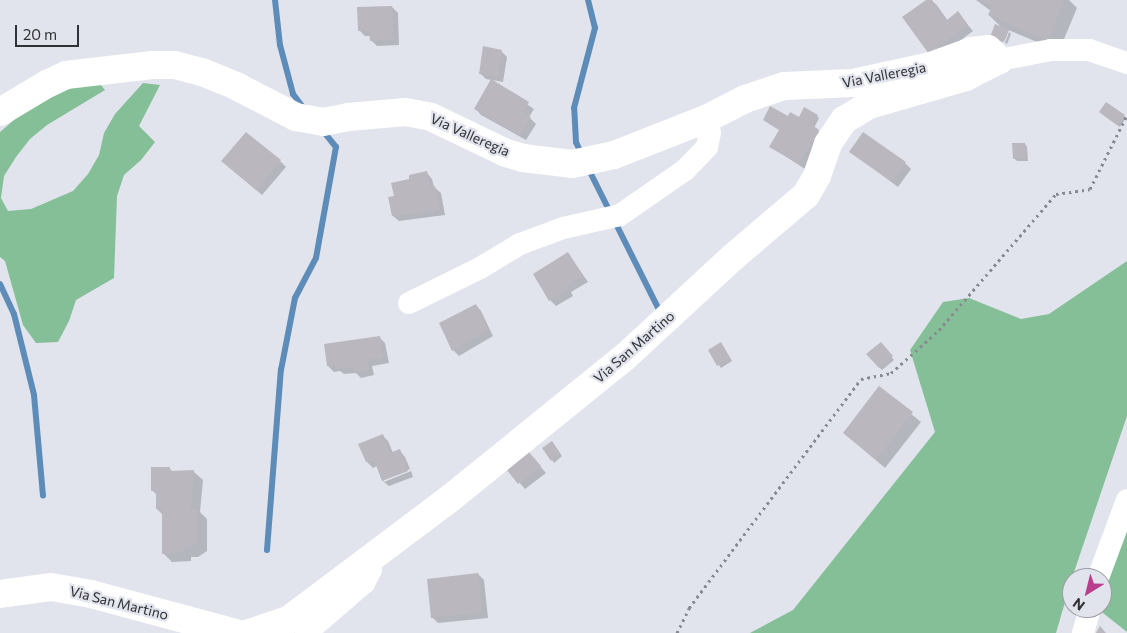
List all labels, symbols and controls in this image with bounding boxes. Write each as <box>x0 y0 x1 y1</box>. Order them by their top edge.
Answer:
scale bar <box>18 15 81 47</box>
text: 20 m <box>23 25 57 43</box>
street label: Via Valleregia <box>841 59 927 91</box>
street label: Via Valleregia <box>428 110 512 160</box>
street label: Via San Martino <box>590 307 678 387</box>
north arrow <box>1062 568 1112 618</box>
street label: Via San Martino <box>68 583 170 623</box>
text: N <box>1069 595 1088 615</box>

